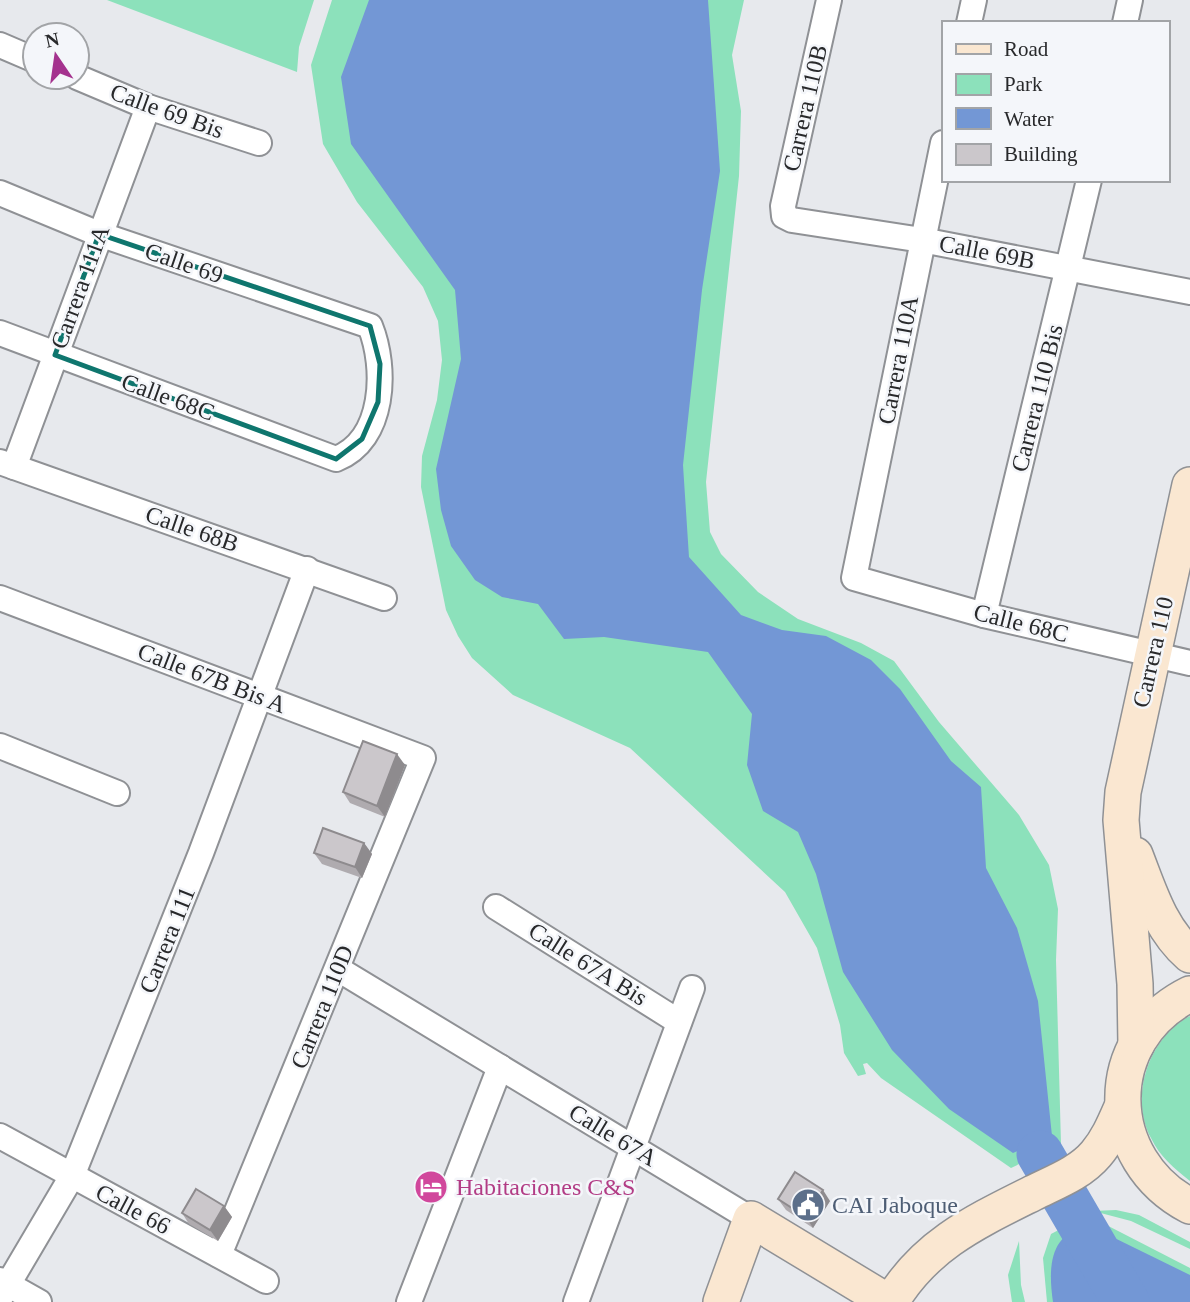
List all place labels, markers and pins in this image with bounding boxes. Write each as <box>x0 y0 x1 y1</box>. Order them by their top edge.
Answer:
hotel icon: Habitaciones C&S <box>412 1168 450 1206</box>
place label: Habitaciones C&S <box>456 1174 635 1200</box>
public building icon: CAI Jaboque <box>789 1186 827 1224</box>
place label: CAI Jaboque <box>832 1192 958 1218</box>

